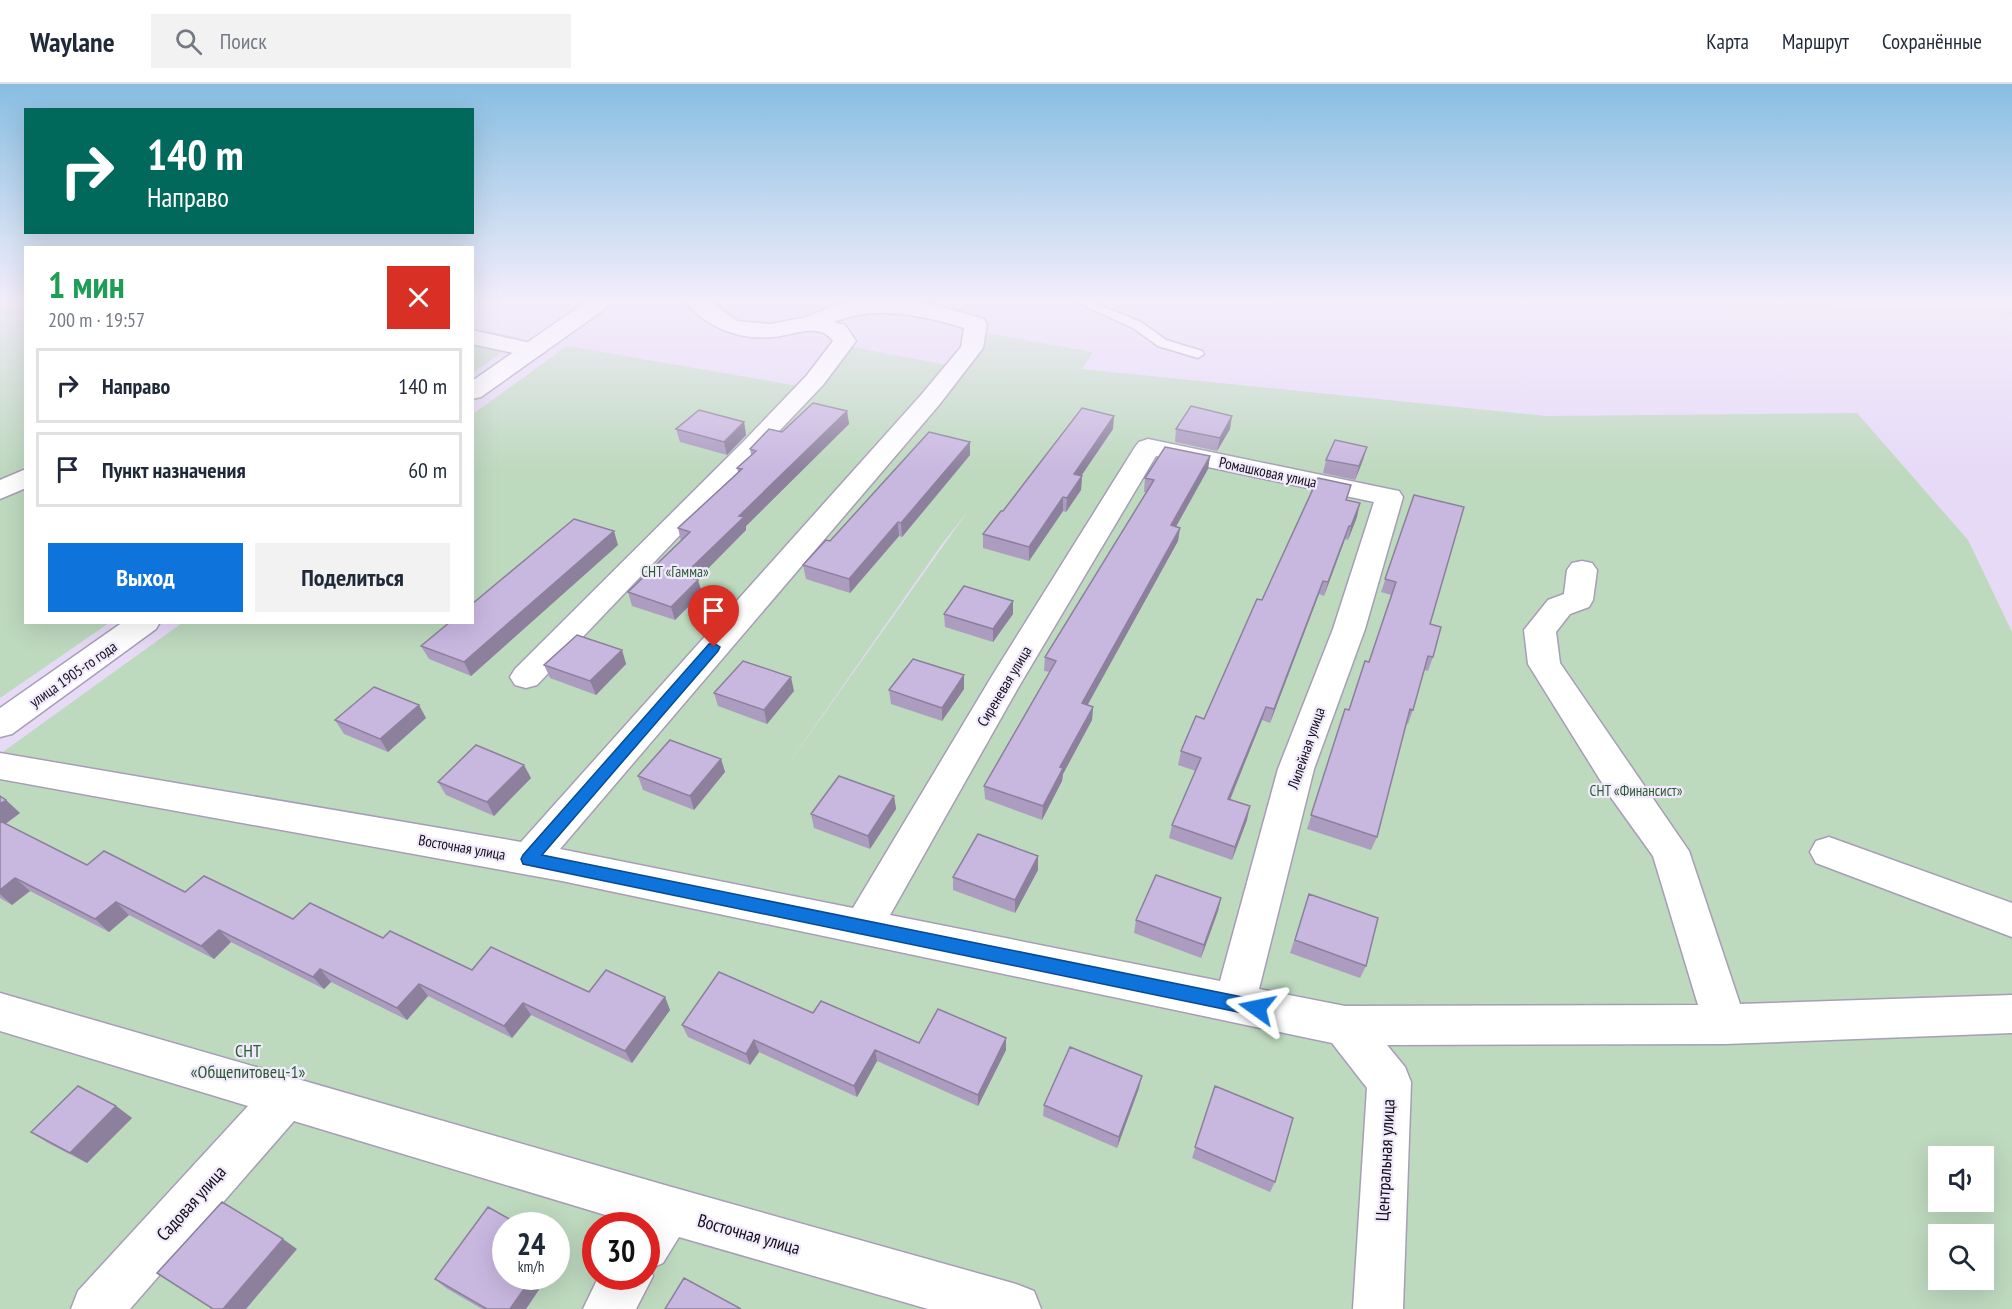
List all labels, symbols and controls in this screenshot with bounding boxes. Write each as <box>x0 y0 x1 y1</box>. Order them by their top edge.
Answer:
search box <box>151 14 571 68</box>
text: Waylane <box>30 23 115 60</box>
icon: search <box>172 25 205 58</box>
text: Поиск <box>220 27 267 55</box>
text: Карта <box>1706 28 1749 55</box>
text: Маршрут <box>1782 28 1849 55</box>
text: Сохранённые <box>1882 28 1982 55</box>
text: 140 m <box>147 127 244 182</box>
icon: right <box>48 132 126 210</box>
text: Направо <box>147 180 229 214</box>
text: 1 мин <box>48 261 125 308</box>
button: close <box>387 266 450 329</box>
text: 200 m · 19:57 <box>48 307 145 333</box>
icon: right <box>51 369 84 402</box>
text: Направо <box>102 372 170 400</box>
text: 140 m <box>398 372 447 400</box>
street label: Ромашковая улица <box>1217 452 1319 492</box>
icon: arrive <box>51 453 84 486</box>
text: Пункт назначения <box>102 456 246 484</box>
text: 60 m <box>408 456 447 484</box>
button: Выход <box>48 543 243 612</box>
button: Поделиться <box>255 543 450 612</box>
park label: СНТ «Гамма» <box>641 562 709 581</box>
pin <box>688 585 739 647</box>
icon: arrive <box>697 594 730 627</box>
street label: улица 1905-го года <box>26 637 120 711</box>
street label: Сиреневая улица <box>973 642 1035 730</box>
street label: Лилейная улица <box>1283 705 1329 792</box>
park label: СНТ «Финансист» <box>1590 781 1683 800</box>
street label: Восточная улица <box>417 830 507 864</box>
position arrow <box>1225 976 1289 1040</box>
park label: СНТ «Общепитовец-1» <box>191 1039 305 1083</box>
street label: Центральная улица <box>1370 1098 1400 1222</box>
map controls <box>1928 1146 1994 1290</box>
button: sound <box>1928 1146 1994 1212</box>
street label: Садовая улица <box>151 1161 231 1245</box>
street label: Восточная улица <box>695 1208 803 1260</box>
speed limit sign: 30 <box>582 1212 660 1290</box>
text: 24 <box>517 1224 545 1263</box>
button: search <box>1928 1224 1994 1290</box>
text: km/h <box>518 1257 544 1276</box>

